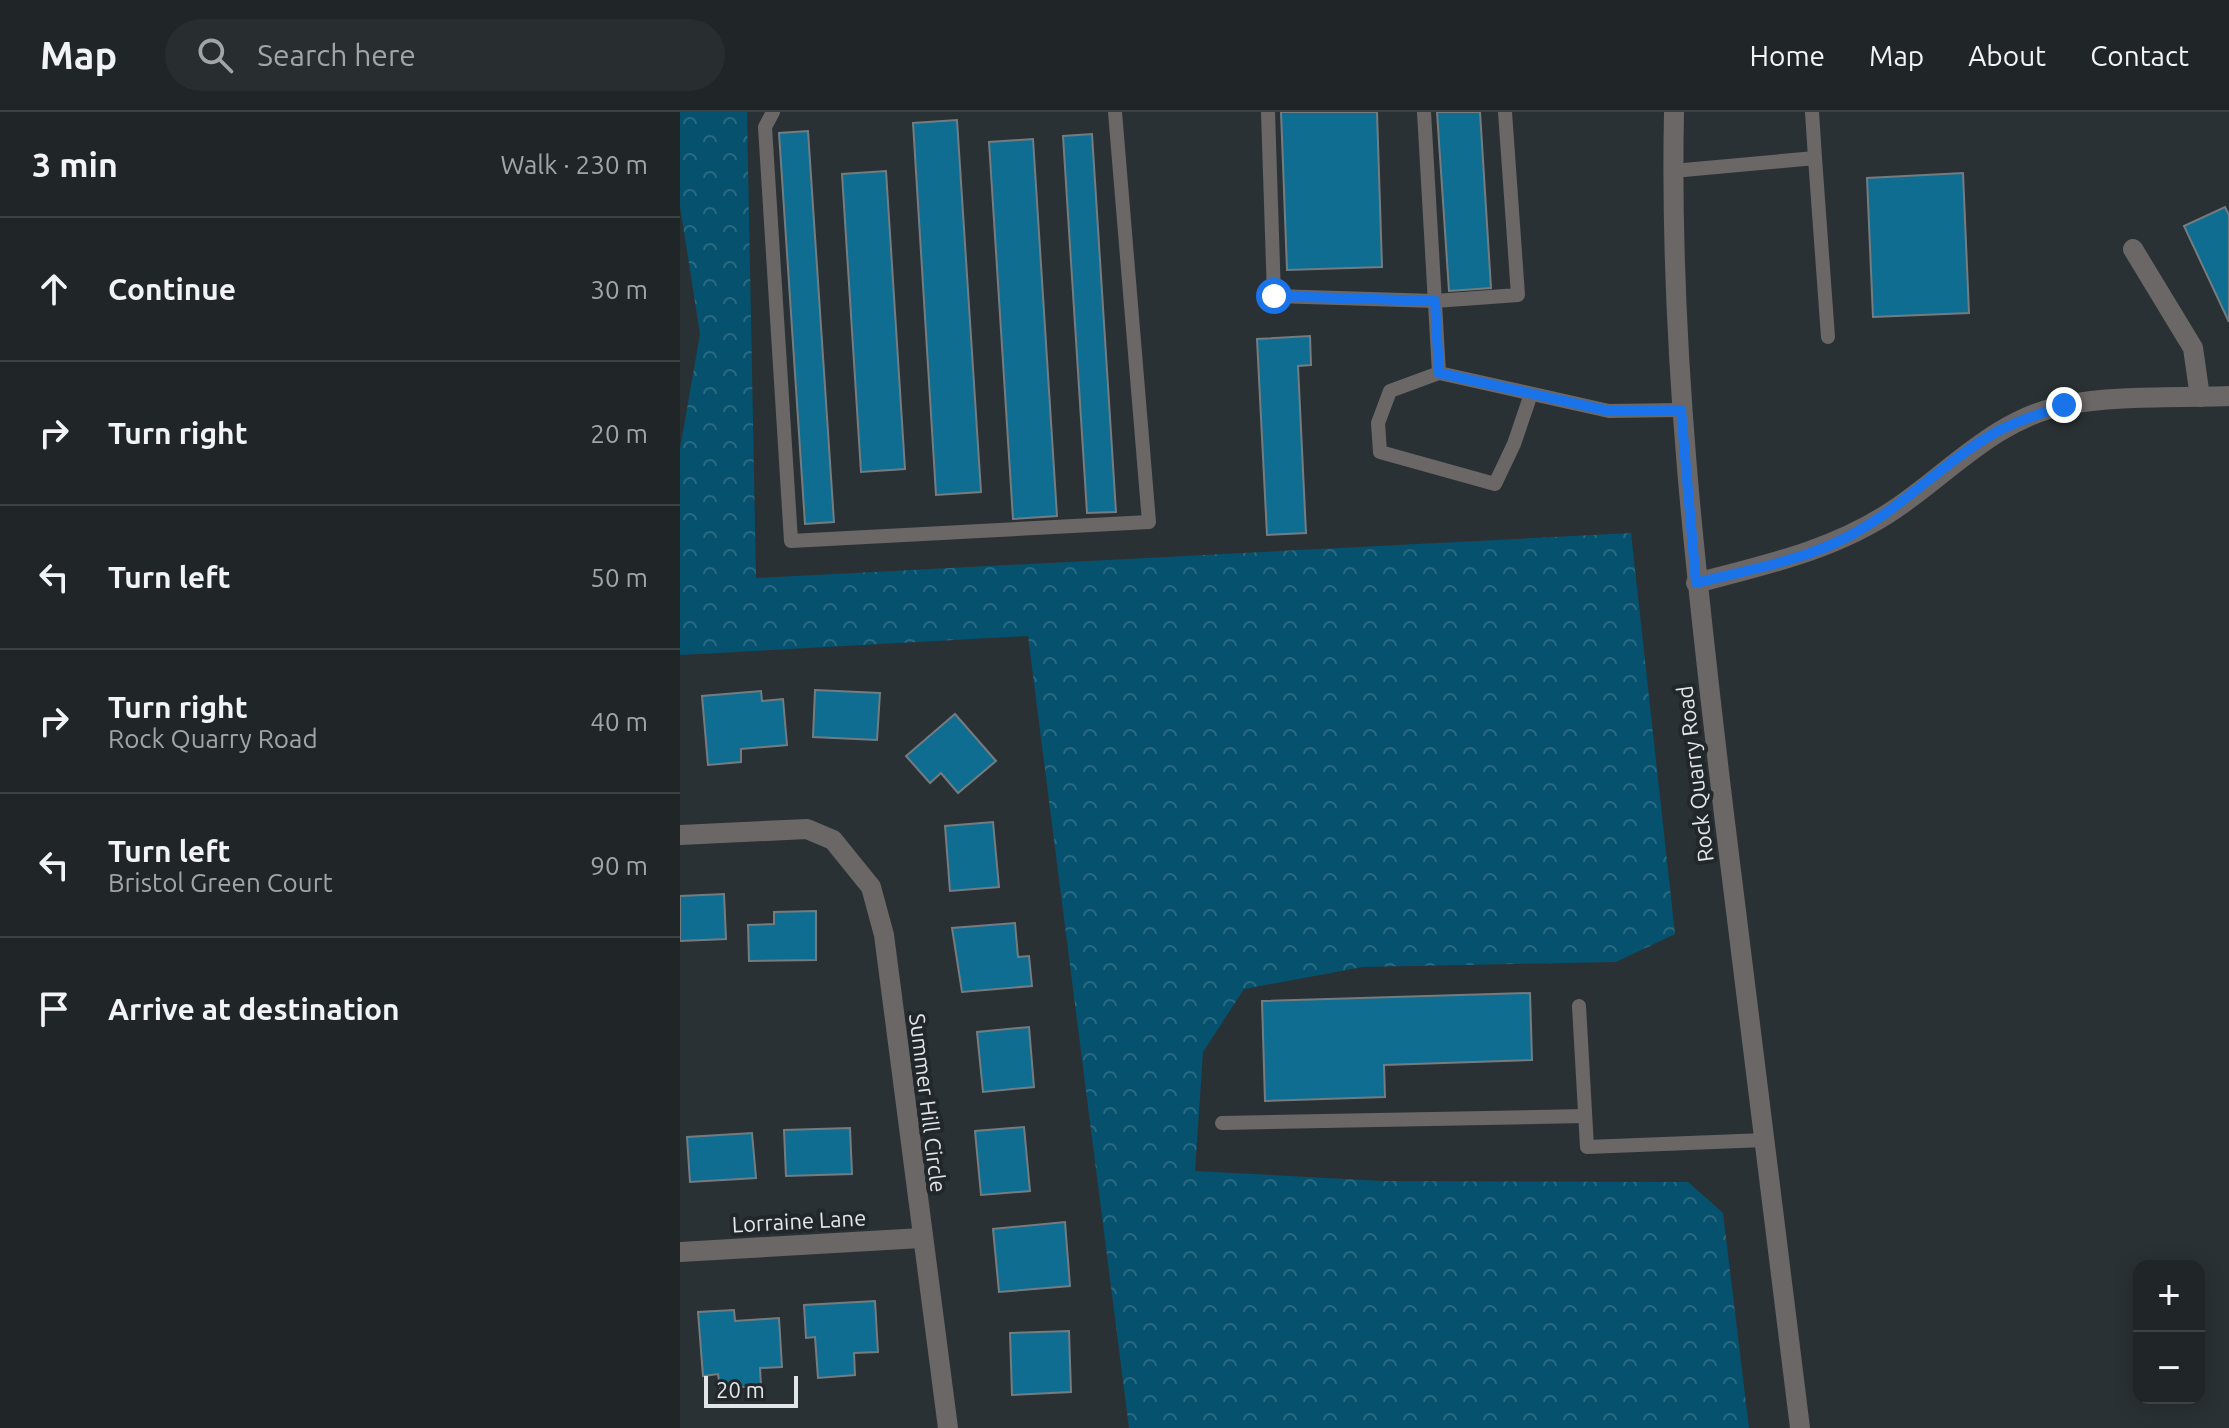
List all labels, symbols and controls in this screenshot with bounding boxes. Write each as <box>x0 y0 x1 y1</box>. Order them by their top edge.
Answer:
search box <box>165 19 725 91</box>
icon: search <box>193 33 237 77</box>
text: Map <box>40 34 117 76</box>
text: Search here <box>257 38 416 72</box>
text: Home <box>1750 40 1825 71</box>
text: Map <box>1869 40 1924 71</box>
text: About <box>1968 40 2046 71</box>
text: Contact <box>2090 40 2189 71</box>
text: 3 min <box>32 145 118 183</box>
text: Walk · 230 m <box>500 150 648 179</box>
icon: ahead <box>32 267 76 311</box>
text: Continue <box>108 272 236 306</box>
text: 30 m <box>590 275 648 304</box>
route start <box>1256 278 1292 314</box>
route end <box>2046 387 2082 423</box>
icon: right <box>32 411 76 455</box>
text: Turn right <box>108 416 248 450</box>
text: 20 m <box>590 419 648 448</box>
icon: left <box>32 555 76 599</box>
text: Turn left <box>108 560 230 594</box>
text: 50 m <box>590 563 648 592</box>
street label: Rock Quarry Road <box>1671 685 1718 864</box>
text: Turn right <box>108 690 248 724</box>
icon: right <box>32 699 76 743</box>
text: 40 m <box>590 707 648 736</box>
text: Rock Quarry Road <box>108 724 318 753</box>
text: Turn left <box>108 834 230 868</box>
icon: left <box>32 843 76 887</box>
text: 90 m <box>590 851 648 880</box>
text: Bristol Green Court <box>108 868 333 897</box>
icon: arrive <box>32 987 76 1031</box>
text: Arrive at destination <box>108 992 400 1026</box>
street label: Summer Hill Circle <box>905 1012 952 1194</box>
street label: Lorraine Lane <box>731 1205 867 1236</box>
map controls <box>2133 1260 2205 1404</box>
button: + <box>2133 1260 2205 1332</box>
button: − <box>2133 1332 2205 1404</box>
scale bar <box>704 1372 798 1408</box>
text: 20 m <box>716 1377 765 1402</box>

